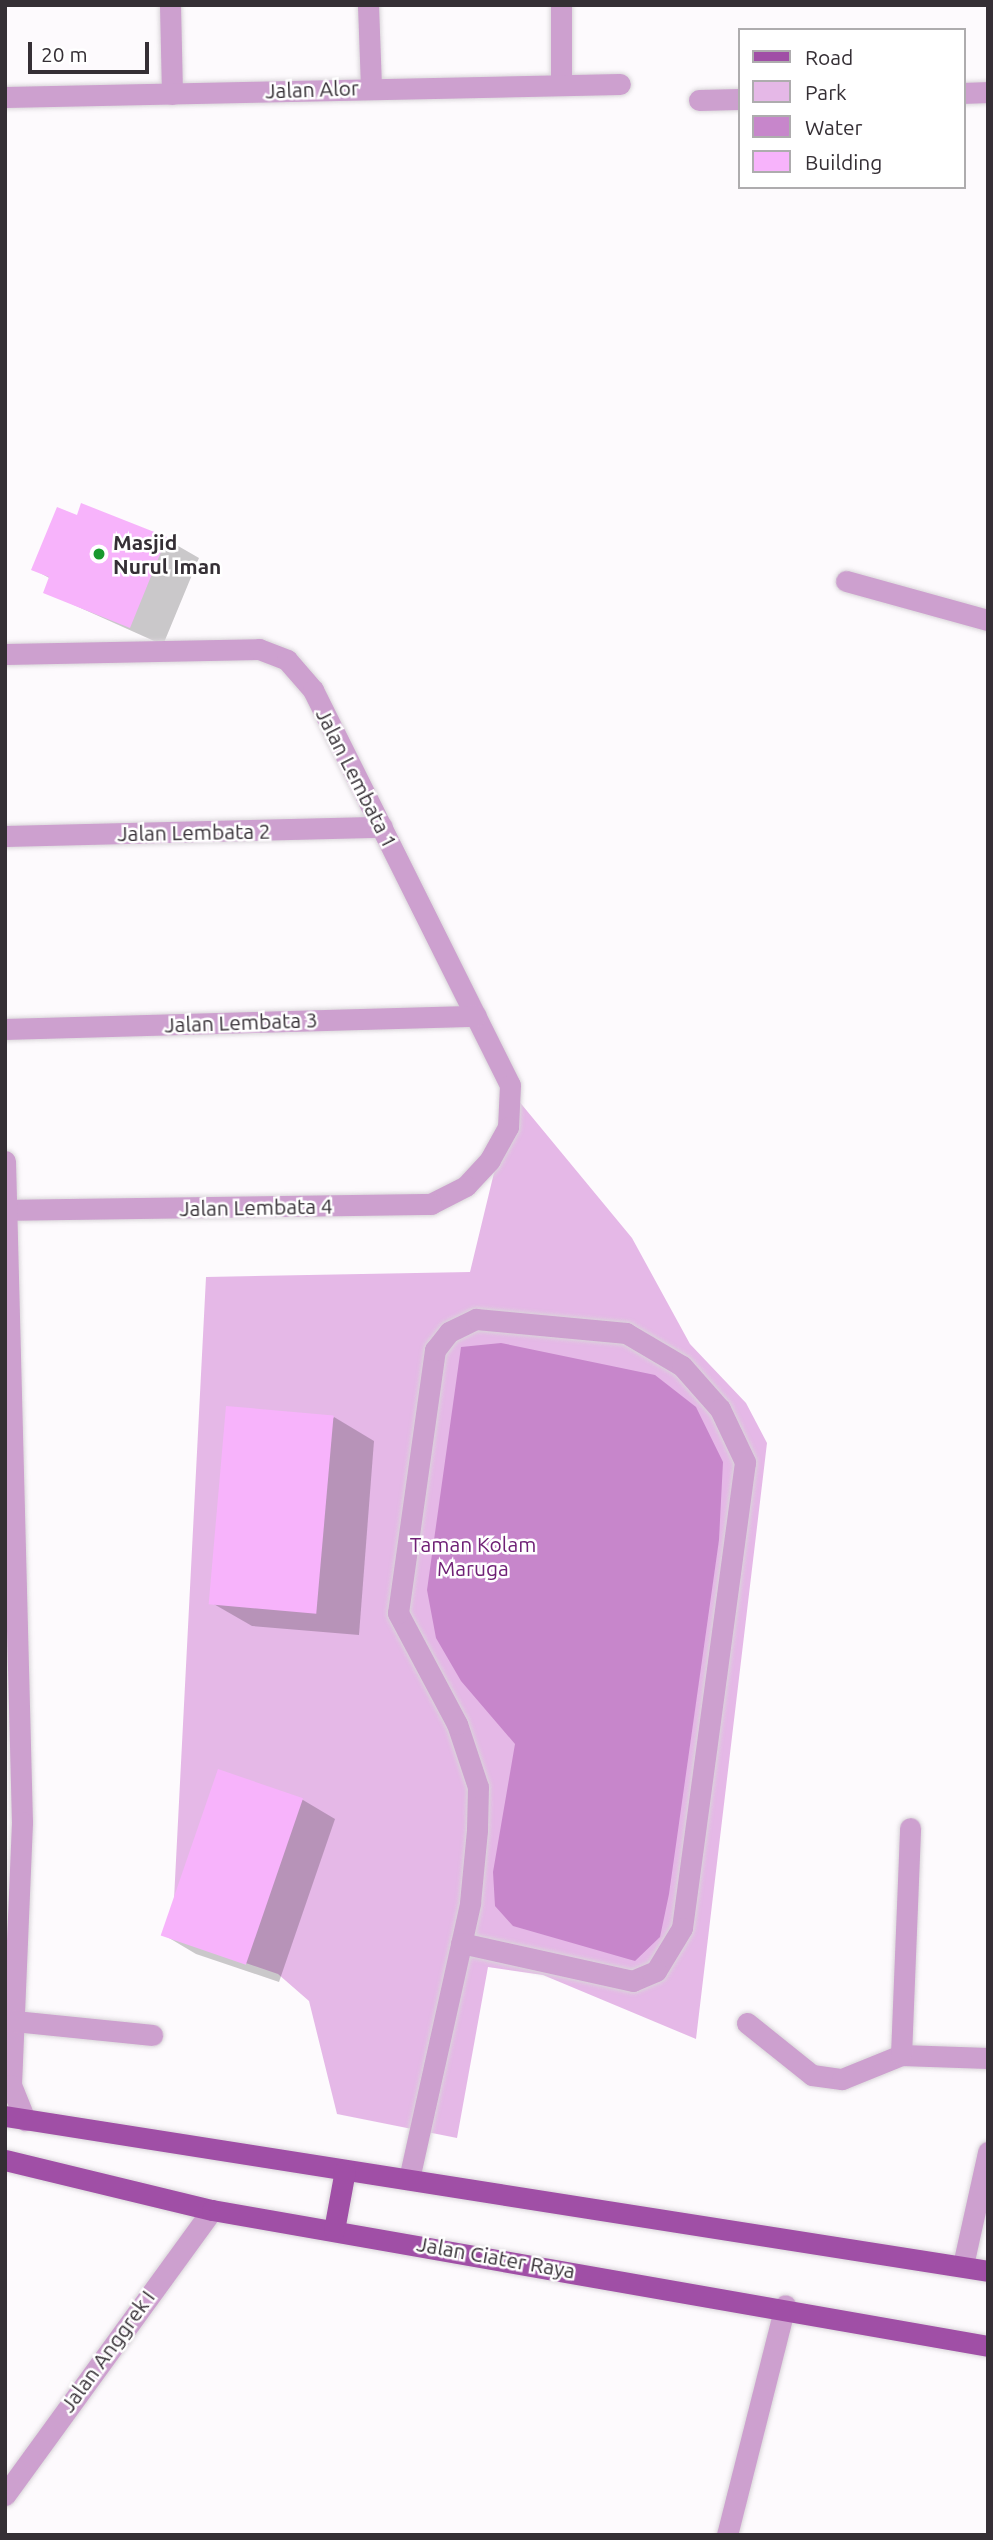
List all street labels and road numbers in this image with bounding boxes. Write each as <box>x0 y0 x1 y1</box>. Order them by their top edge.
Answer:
street label: Jalan Alor <box>265 75 359 103</box>
street label: Jalan Lembata 1 <box>311 704 403 852</box>
street label: Jalan Lembata 2 <box>117 818 271 846</box>
street label: Jalan Lembata 3 <box>164 1007 318 1037</box>
street label: Jalan Lembata 4 <box>179 1193 333 1221</box>
street label: Jalan Ciater Raya <box>415 2231 577 2283</box>
street label: Jalan Anggrek I <box>54 2285 160 2417</box>

